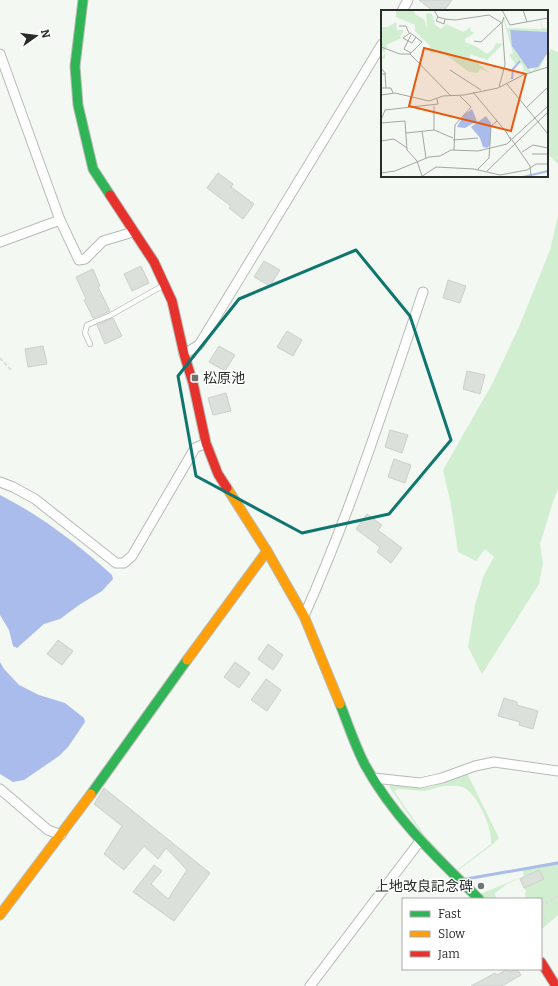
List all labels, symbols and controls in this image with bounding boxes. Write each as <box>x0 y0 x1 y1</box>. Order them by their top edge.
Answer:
inset map <box>381 10 548 177</box>
north arrow <box>16 16 56 56</box>
text: N <box>38 28 53 40</box>
place label: 松原池 <box>203 370 245 387</box>
marker: 松原池 <box>190 373 200 383</box>
place label: 上地改良記念碑 <box>375 878 473 895</box>
marker: 上地改良記念碑 <box>476 881 486 891</box>
legend <box>402 898 542 970</box>
text: Fast <box>438 907 462 921</box>
text: Slow <box>438 927 465 941</box>
text: Jam <box>437 947 460 961</box>

